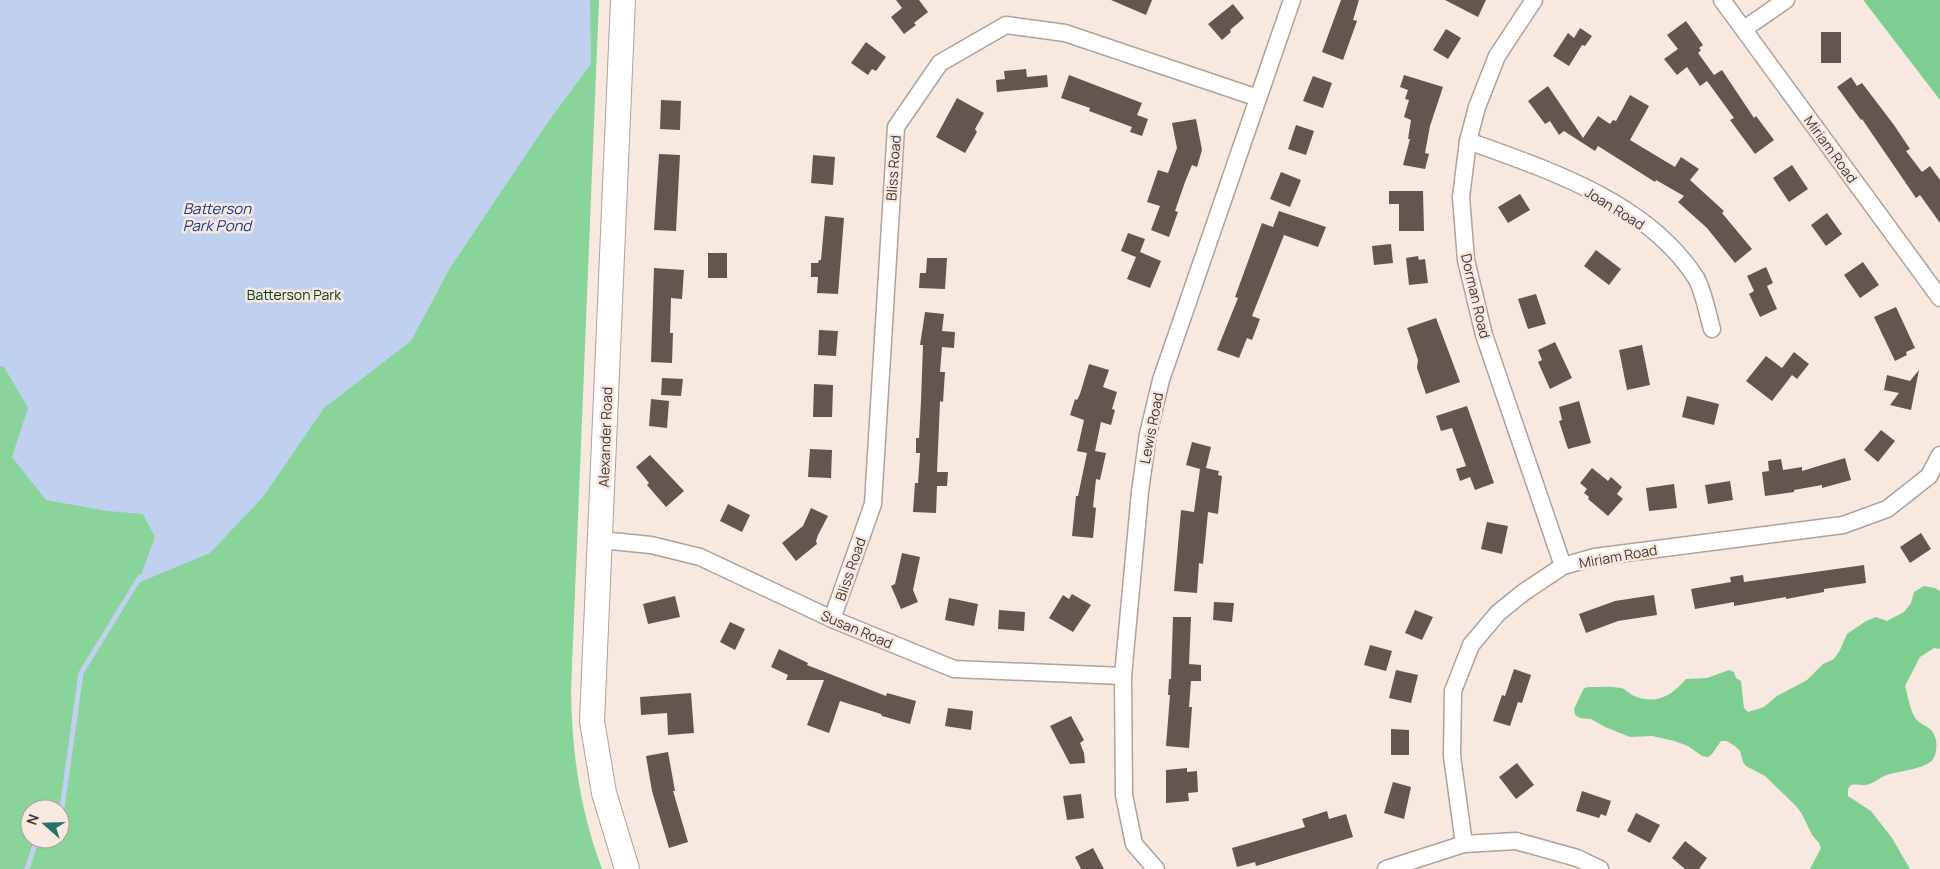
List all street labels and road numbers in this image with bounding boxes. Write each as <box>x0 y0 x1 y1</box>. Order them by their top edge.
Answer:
street label: Miriam Road <box>1800 111 1862 187</box>
street label: Bliss Road <box>881 135 905 201</box>
street label: Joan Road <box>1582 182 1648 234</box>
street label: Dorman Road <box>1457 252 1495 340</box>
street label: Alexander Road <box>594 386 616 488</box>
street label: Lewis Road <box>1135 391 1167 465</box>
street label: Bliss Road <box>830 535 870 603</box>
street label: Miriam Road <box>1577 540 1659 572</box>
street label: Susan Road <box>818 605 896 653</box>

